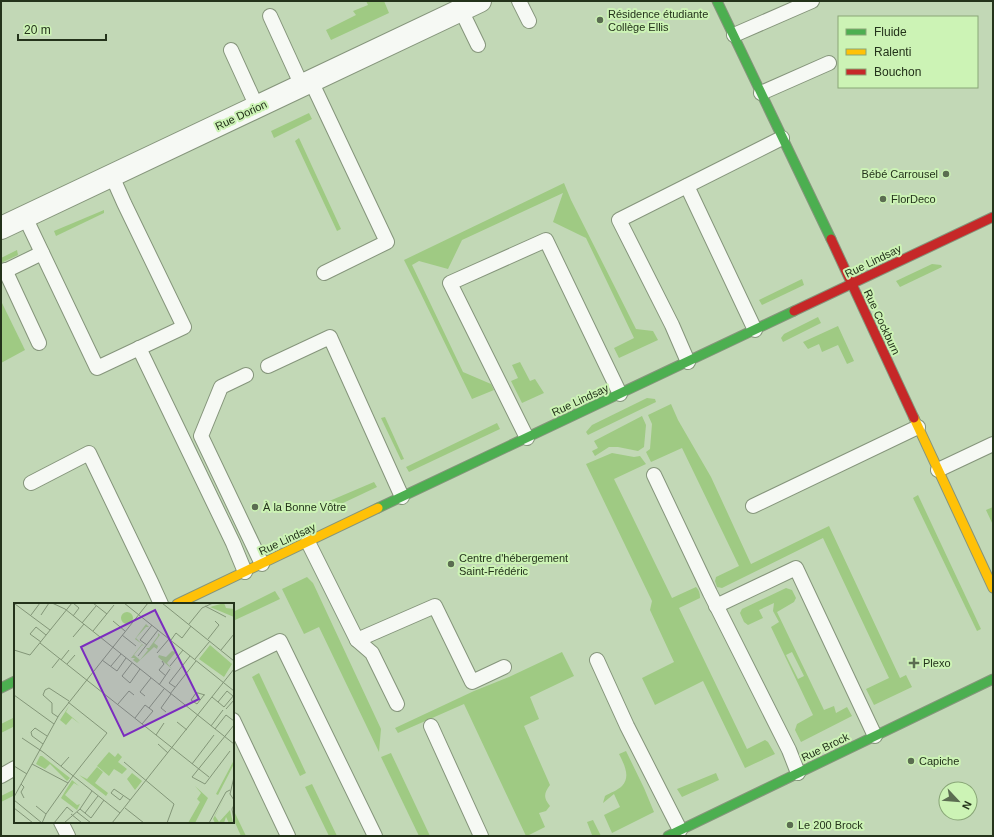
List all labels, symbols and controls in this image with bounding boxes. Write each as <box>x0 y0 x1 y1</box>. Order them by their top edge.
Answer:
place label: Résidence étudiante Collège Ellis <box>608 8 708 33</box>
marker: Résidence étudiante Collège Ellis <box>595 15 605 25</box>
scale bar <box>18 16 106 42</box>
legend <box>838 16 978 88</box>
text: 20 m <box>24 23 51 37</box>
text: Fluide <box>874 25 907 39</box>
text: Ralenti <box>874 45 911 59</box>
text: Bouchon <box>874 65 921 79</box>
street label: Rue Dorion <box>213 98 269 132</box>
place label: Bébé Carrousel <box>862 168 938 180</box>
marker: Bébé Carrousel <box>941 169 951 179</box>
place label: FlorDeco <box>891 193 936 205</box>
marker: FlorDeco <box>878 194 888 204</box>
street label: Rue Lindsay <box>843 242 904 280</box>
street label: Rue Cockburn <box>862 288 902 356</box>
street label: Rue Lindsay <box>550 381 611 418</box>
place label: À la Bonne Vôtre <box>263 501 346 513</box>
marker: À la Bonne Vôtre <box>250 502 260 512</box>
street label: Rue Lindsay <box>257 520 318 557</box>
place label: Centre d'hébergement Saint-Frédéric <box>459 552 568 577</box>
marker: Centre d'hébergement Saint-Frédéric <box>446 559 456 569</box>
inset map <box>14 603 234 823</box>
marker: Plexo <box>908 657 920 669</box>
place label: Plexo <box>923 657 951 669</box>
street label: Rue Brock <box>799 730 851 764</box>
place label: Capiche <box>919 755 959 767</box>
marker: Capiche <box>906 756 916 766</box>
north arrow <box>938 781 978 821</box>
text: N <box>960 799 974 812</box>
place label: Le 200 Brock <box>798 819 863 831</box>
marker: Le 200 Brock <box>785 820 795 830</box>

